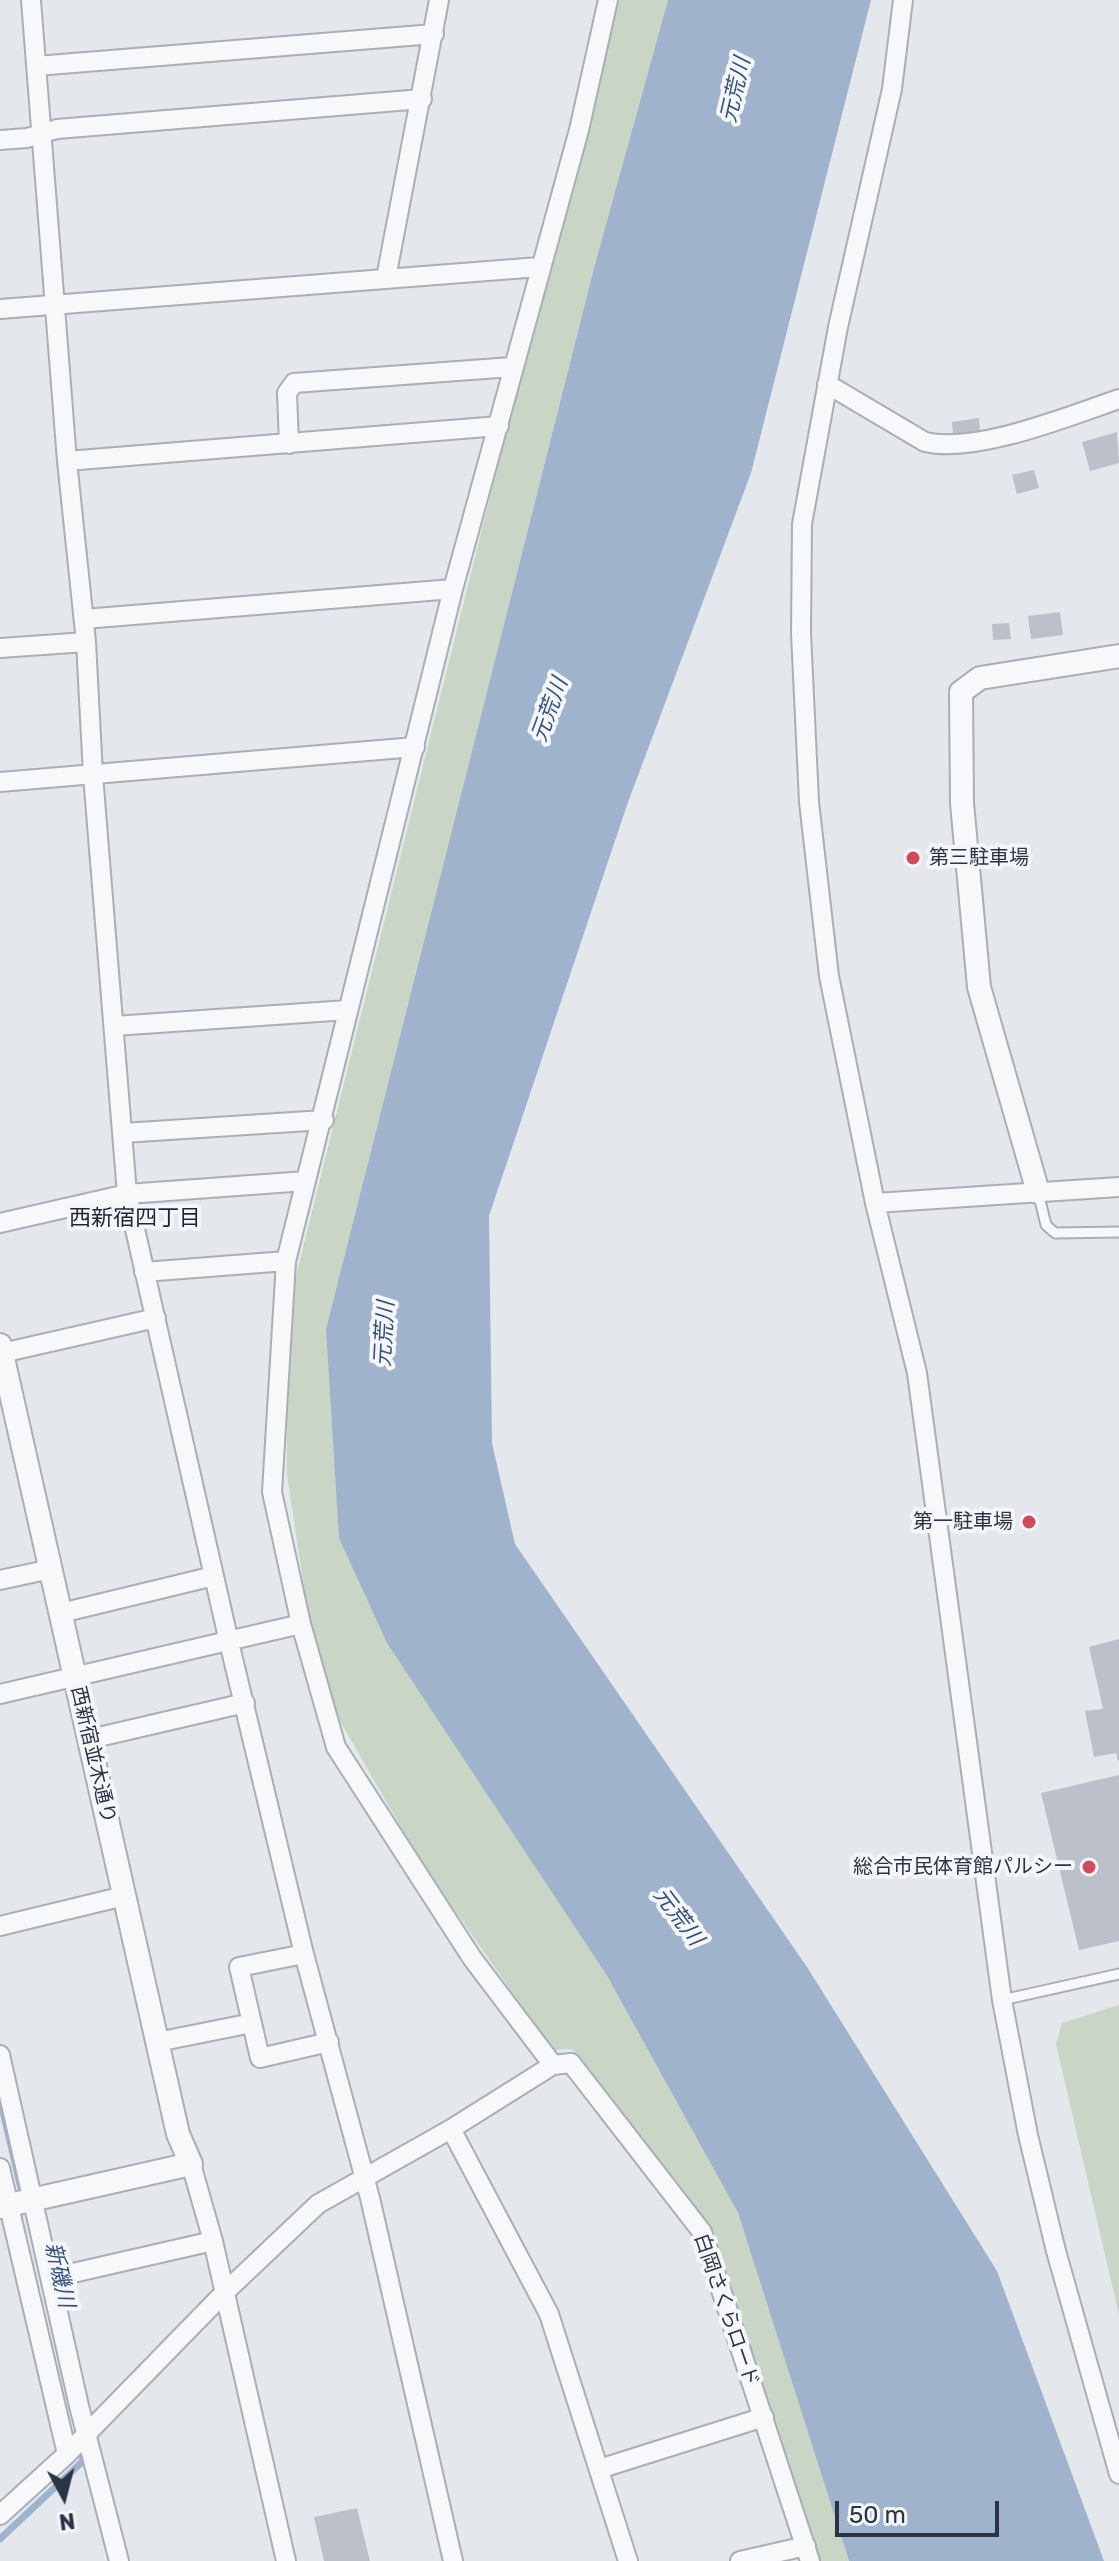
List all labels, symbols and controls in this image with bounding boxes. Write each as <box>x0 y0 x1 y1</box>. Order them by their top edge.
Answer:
water label: 元荒川 <box>716 55 756 125</box>
water label: 元荒川 <box>526 674 574 746</box>
place label: 第三駐車場 <box>929 846 1029 870</box>
marker: 第三駐車場 <box>904 849 922 867</box>
district label: 西新宿四丁目 <box>69 1206 201 1232</box>
water label: 元荒川 <box>370 1300 400 1368</box>
place label: 第一駐車場 <box>913 1510 1013 1534</box>
marker: 第一駐車場 <box>1020 1513 1038 1531</box>
street label: 西新宿並木通り <box>66 1684 120 1826</box>
place label: 総合市民体育館パルシー <box>853 1855 1073 1879</box>
marker: 総合市民体育館パルシー <box>1080 1858 1098 1876</box>
water label: 元荒川 <box>648 1883 708 1951</box>
street label: 白岡さくらロード <box>689 2230 763 2390</box>
water label: 新磯川 <box>39 2240 79 2310</box>
north arrow <box>24 2457 104 2537</box>
scale bar <box>839 2485 1003 2535</box>
text: 50 m <box>849 2501 906 2529</box>
text: N <box>57 2507 76 2536</box>

